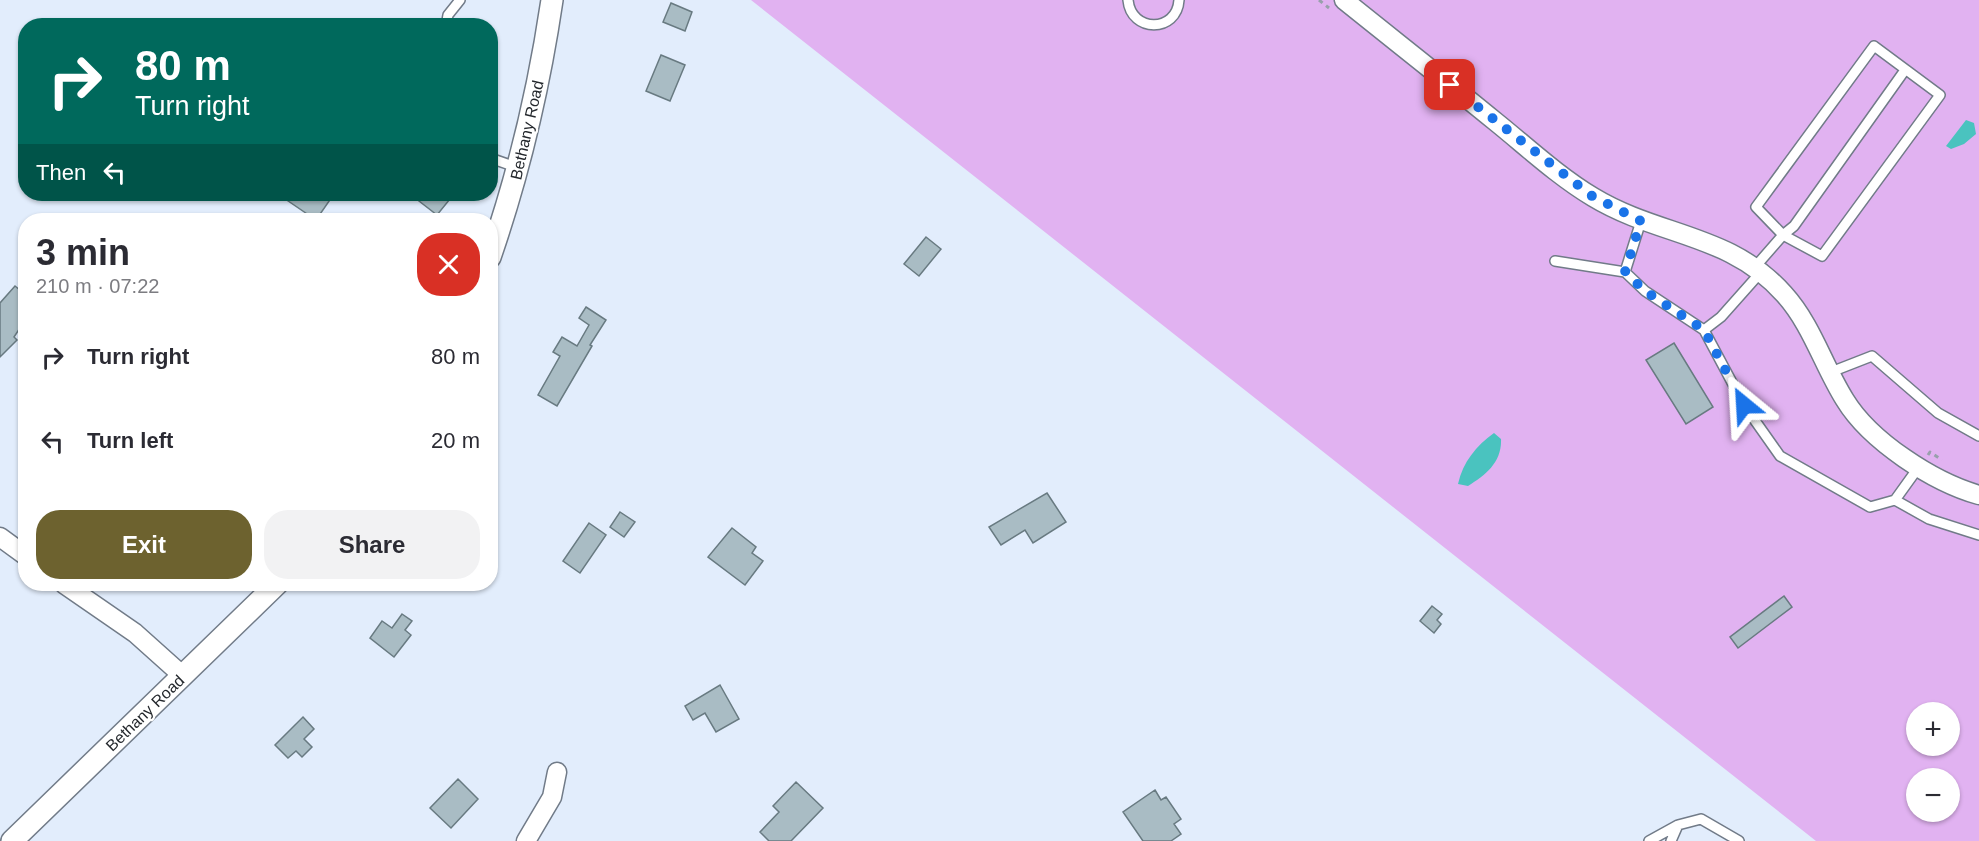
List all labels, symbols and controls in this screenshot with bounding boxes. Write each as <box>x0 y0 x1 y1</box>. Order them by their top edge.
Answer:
icon: right <box>36 42 114 120</box>
text: 80 m <box>135 42 231 89</box>
pin <box>1424 59 1475 110</box>
icon: arrive <box>1433 68 1466 101</box>
street label: Bethany Road <box>507 79 547 181</box>
text: Turn right <box>135 91 250 121</box>
icon: left <box>98 156 131 189</box>
text: Then <box>36 160 86 185</box>
text: 3 min <box>36 232 130 273</box>
button: close <box>417 233 480 296</box>
text: 210 m · 07:22 <box>36 275 159 297</box>
icon: right <box>36 341 69 374</box>
text: Turn right <box>87 344 189 369</box>
text: 80 m <box>431 344 480 369</box>
position arrow <box>1712 373 1776 437</box>
icon: left <box>36 425 69 458</box>
text: Turn left <box>87 428 173 453</box>
text: 20 m <box>431 428 480 453</box>
button: Exit <box>36 510 252 579</box>
button: Share <box>264 510 480 579</box>
street label: Bethany Road <box>103 672 187 754</box>
map controls <box>1906 702 1960 822</box>
button: + <box>1906 702 1960 756</box>
button: − <box>1906 768 1960 822</box>

